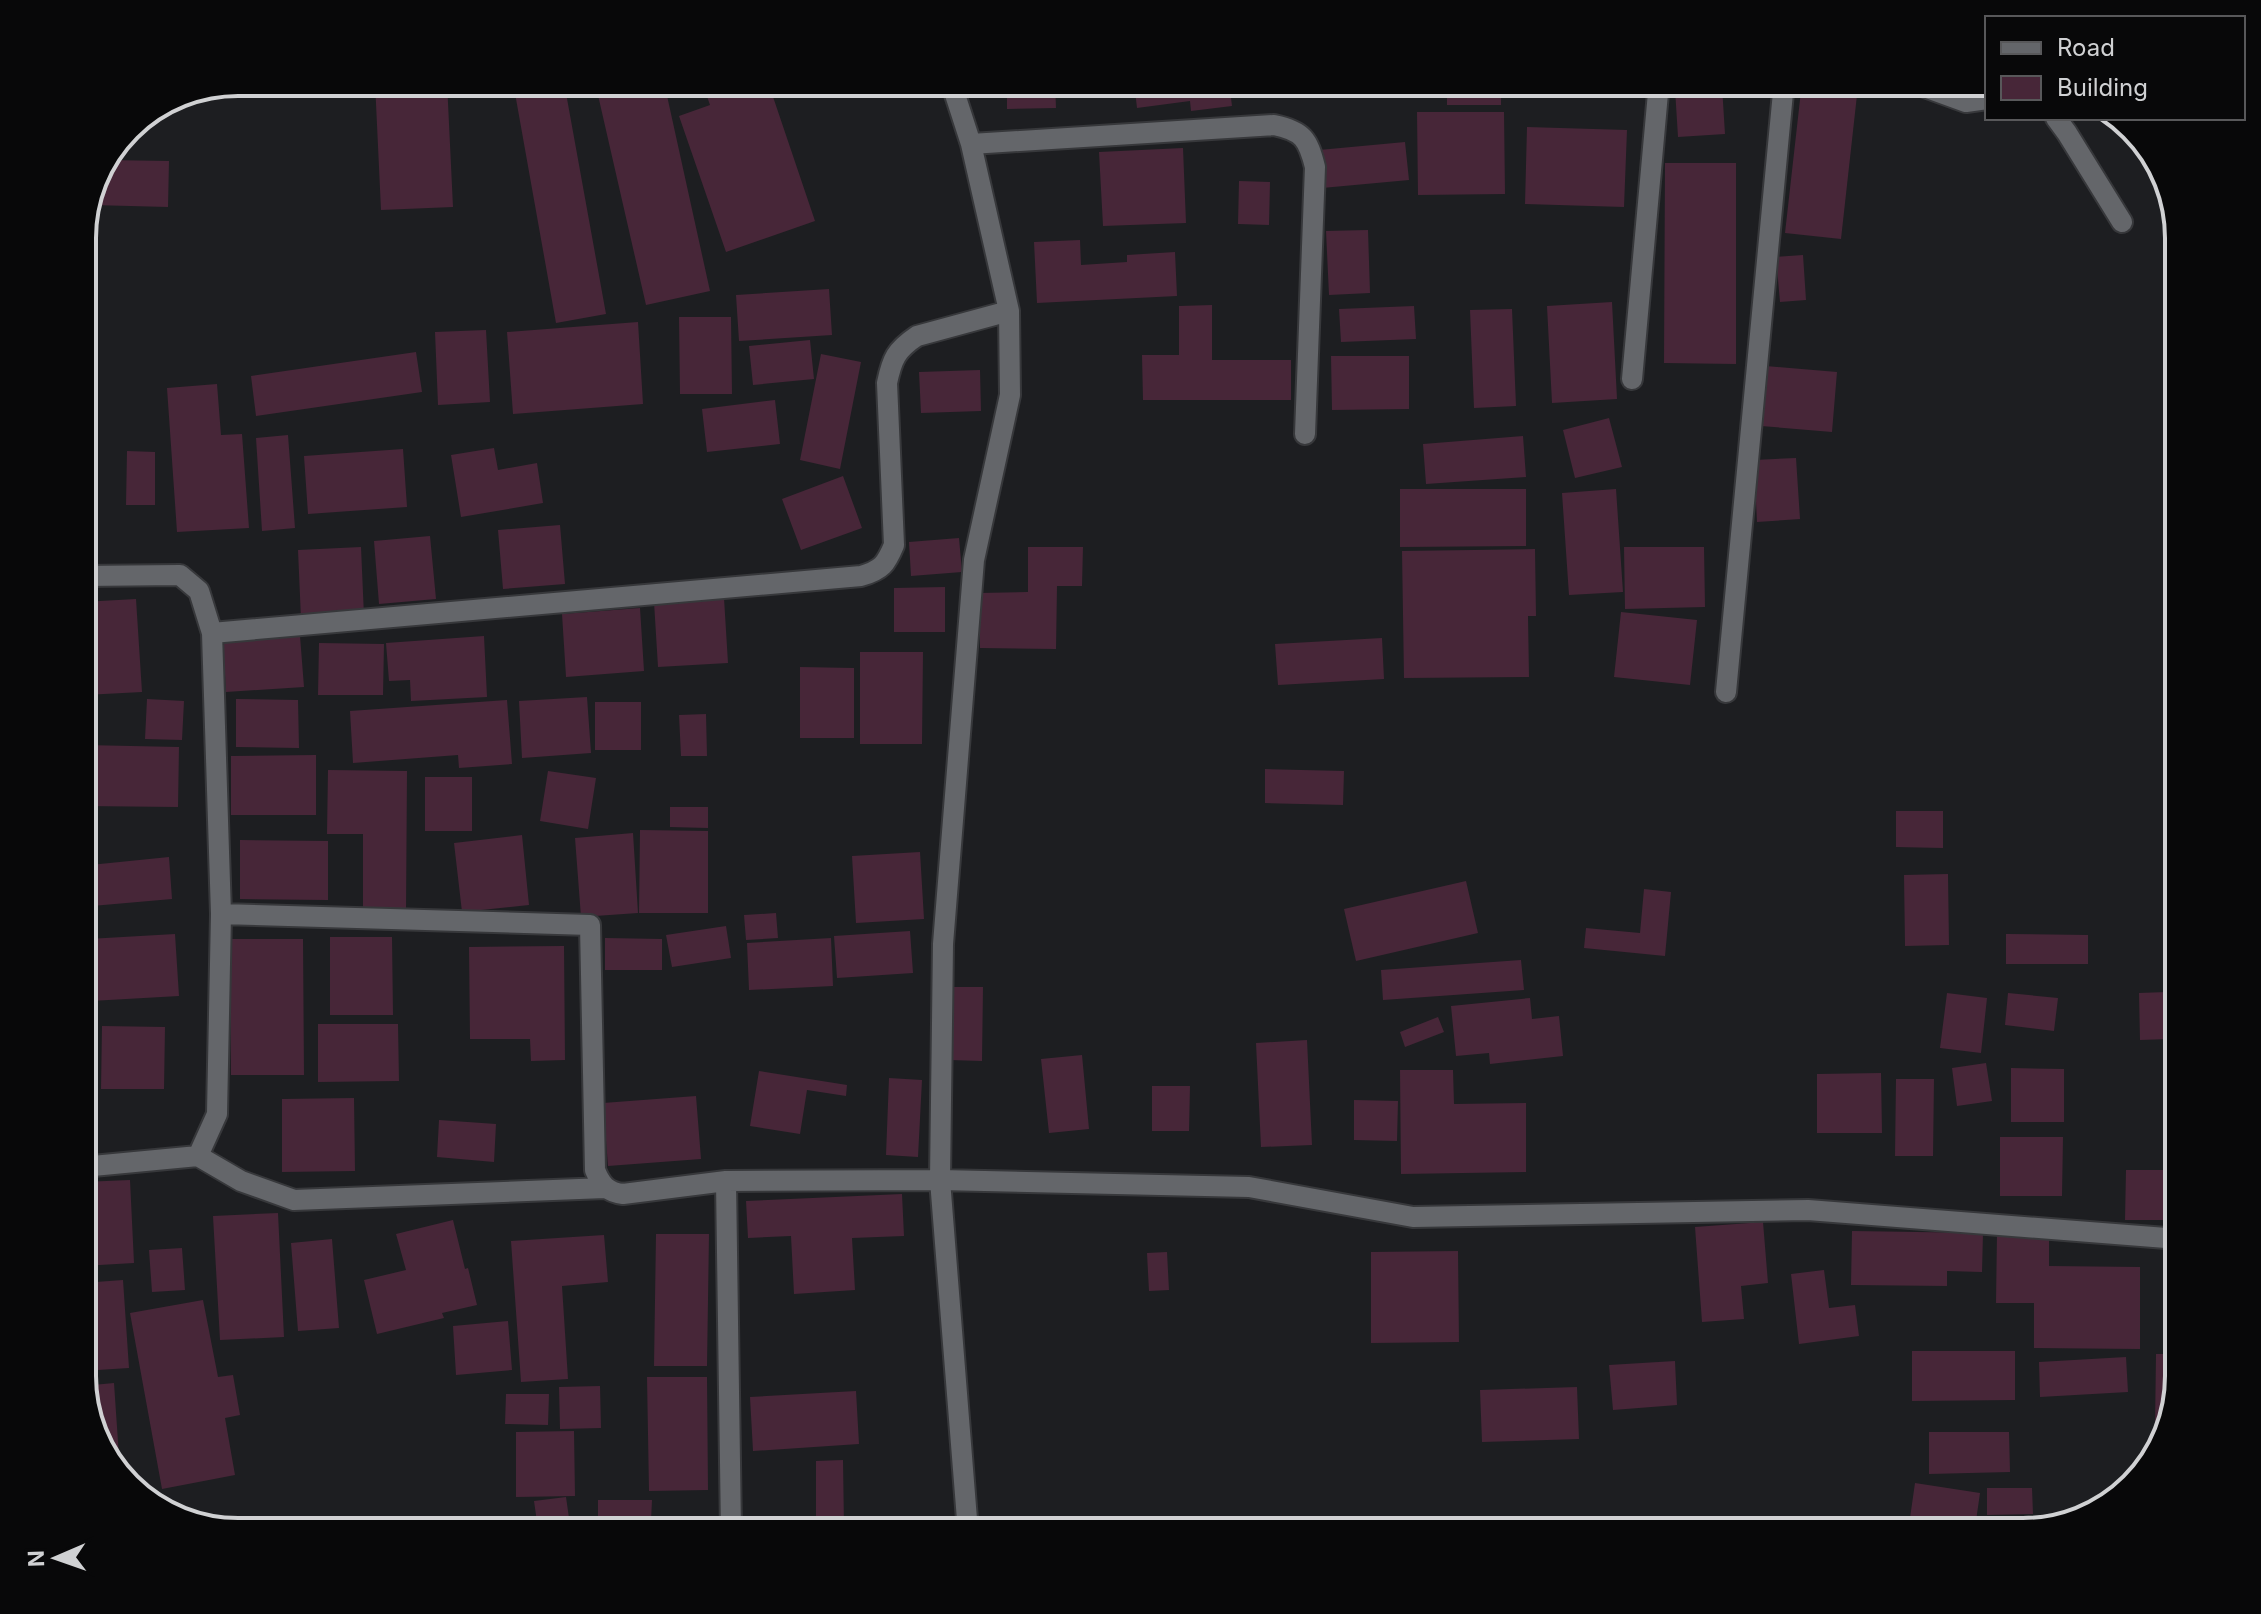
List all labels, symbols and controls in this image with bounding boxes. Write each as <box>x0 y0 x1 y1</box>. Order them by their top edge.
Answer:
legend <box>1985 16 2245 120</box>
text: Road <box>2057 33 2115 62</box>
text: Building <box>2057 73 2148 102</box>
north arrow <box>16 1518 96 1598</box>
text: N <box>23 1550 49 1568</box>

